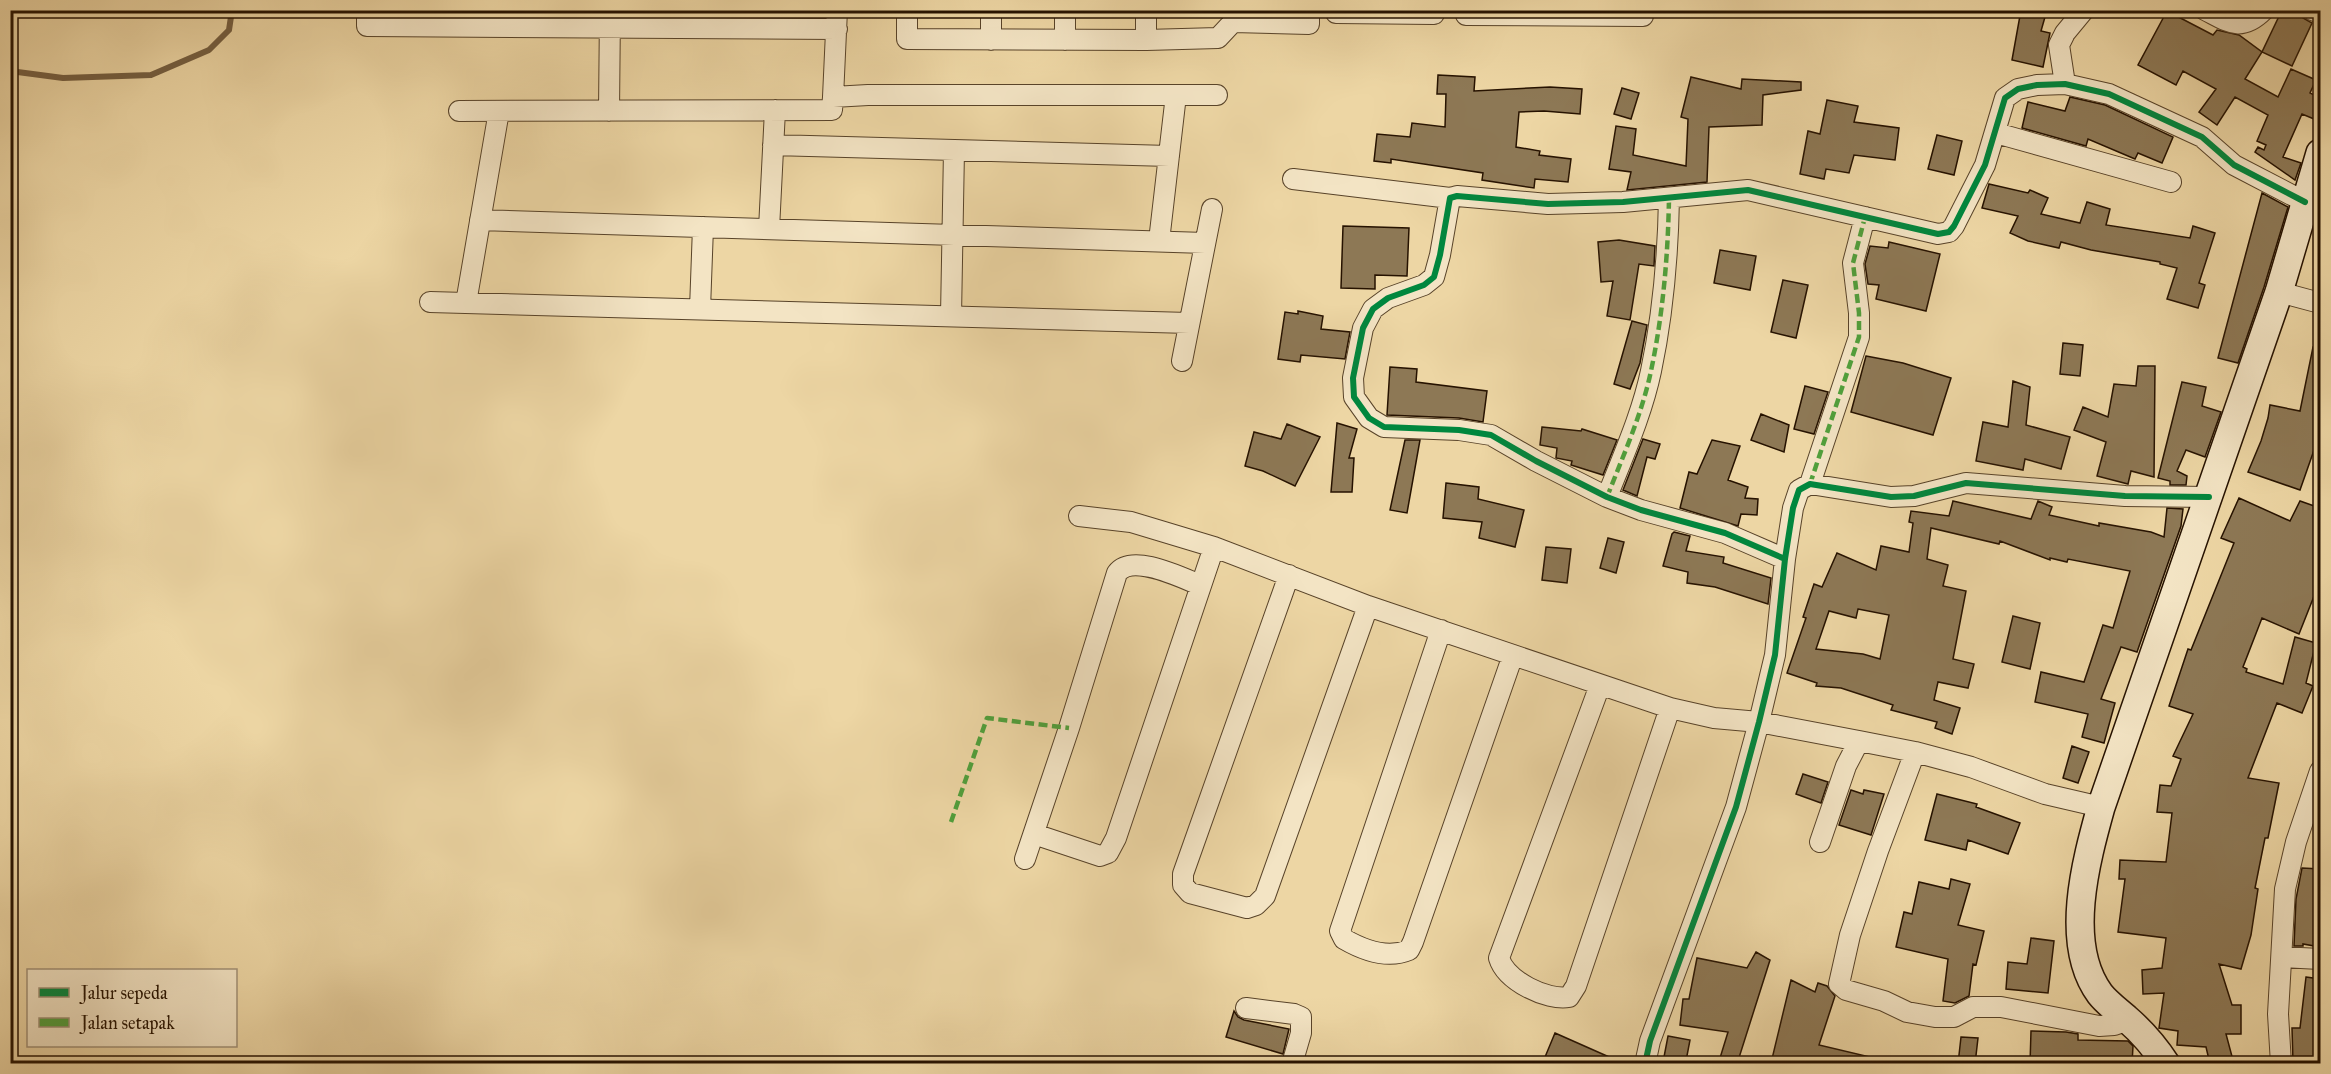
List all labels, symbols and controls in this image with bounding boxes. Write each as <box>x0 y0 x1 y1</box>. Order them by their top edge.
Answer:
legend <box>27 969 237 1047</box>
text: Jalur sepeda <box>79 982 168 1005</box>
text: Jalan setapak <box>79 1012 175 1035</box>

